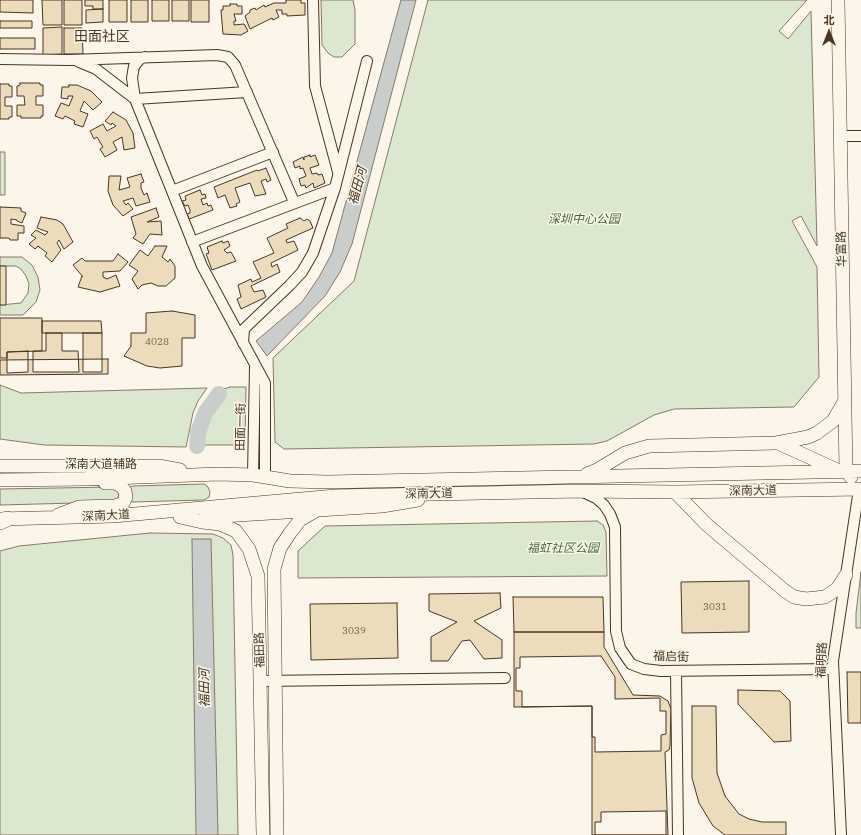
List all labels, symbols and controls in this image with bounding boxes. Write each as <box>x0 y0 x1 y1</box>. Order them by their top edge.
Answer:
north arrow <box>809 12 849 52</box>
text: 北 <box>824 13 835 27</box>
district label: 田面社区 <box>74 29 130 45</box>
water label: 福田河 <box>345 165 371 207</box>
park label: 深圳中心公园 <box>548 213 620 227</box>
street label: 华富路 <box>834 231 850 267</box>
house number: 4028 <box>145 336 169 348</box>
street label: 田面一街 <box>233 403 249 451</box>
street label: 深南大道辅路 <box>65 458 137 472</box>
street label: 深南大道 <box>729 483 777 499</box>
street label: 深南大道 <box>405 486 453 502</box>
street label: 深南大道 <box>82 508 130 524</box>
park label: 福虹社区公园 <box>527 542 599 556</box>
house number: 3031 <box>703 601 727 613</box>
house number: 3039 <box>342 625 366 637</box>
street label: 福田路 <box>252 632 268 668</box>
street label: 福明路 <box>814 642 830 678</box>
street label: 福启街 <box>653 649 689 665</box>
water label: 福田河 <box>197 668 213 708</box>

